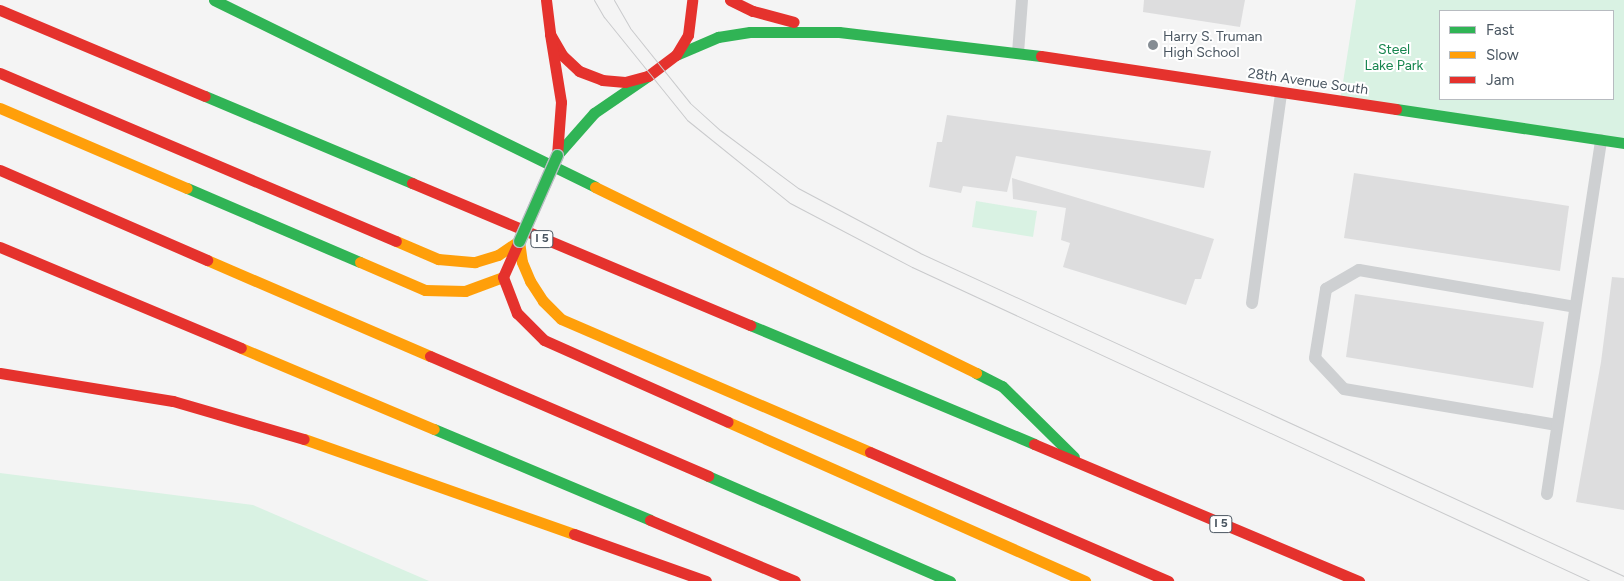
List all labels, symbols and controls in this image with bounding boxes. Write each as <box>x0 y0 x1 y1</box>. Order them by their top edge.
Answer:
legend <box>1439 10 1614 100</box>
text: Fast <box>1486 21 1514 39</box>
place label: Harry S. Truman High School <box>1163 29 1262 62</box>
marker: Harry S. Truman High School <box>1147 39 1159 51</box>
park label: Steel Lake Park <box>1365 42 1423 74</box>
text: Slow <box>1486 46 1519 64</box>
street label: 28th Avenue South <box>1247 65 1369 99</box>
text: Jam <box>1486 71 1514 89</box>
road number: I 5 <box>530 230 554 248</box>
road number: I 5 <box>1208 514 1234 534</box>

